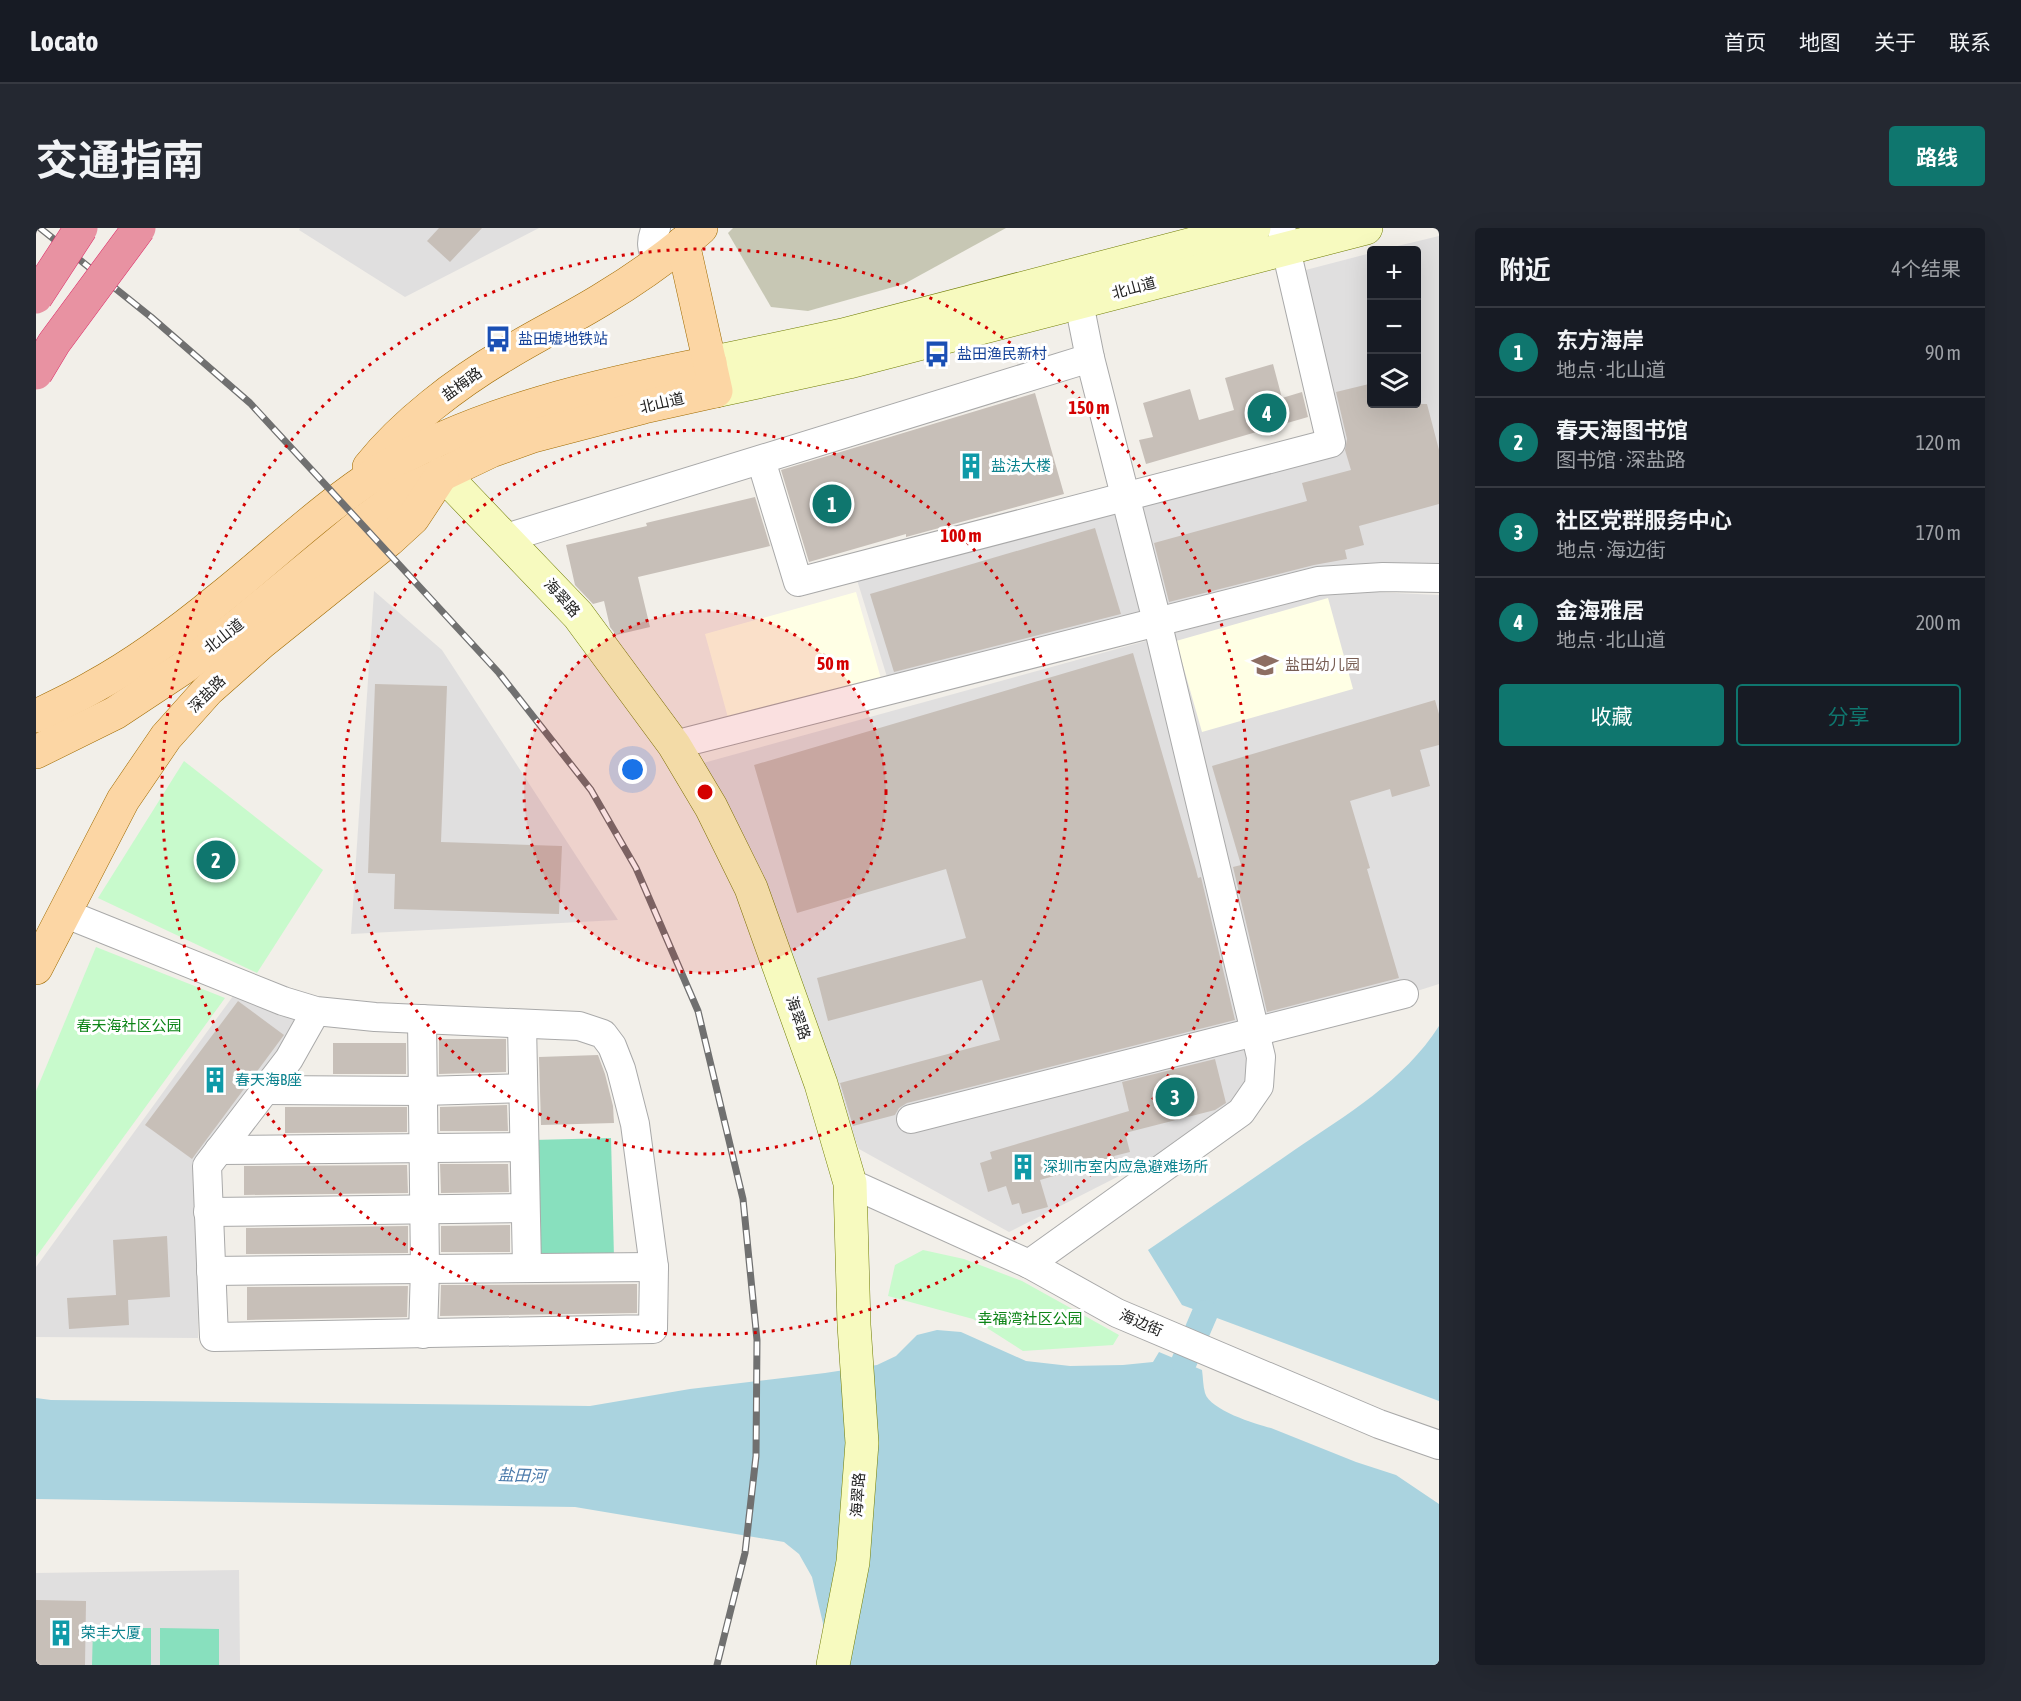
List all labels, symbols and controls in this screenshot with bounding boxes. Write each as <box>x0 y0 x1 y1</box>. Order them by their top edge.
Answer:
text: Locato <box>30 25 98 57</box>
text: 首页 <box>1724 30 1766 54</box>
text: 地图 <box>1799 30 1841 54</box>
text: 关于 <box>1874 30 1916 54</box>
text: 联系 <box>1949 30 1991 54</box>
button: 路线 <box>1889 126 1985 186</box>
text: 交通指南 <box>36 136 204 184</box>
map controls <box>1367 246 1421 408</box>
button: + <box>1367 246 1421 300</box>
text: 附近 <box>1499 255 1551 285</box>
text: 4个结果 <box>1892 257 1961 280</box>
street label: 北山道 <box>1110 273 1158 302</box>
button: − <box>1367 300 1421 354</box>
bus stop icon: 盐田墟地铁站 <box>483 324 513 354</box>
text: 东方海岸 <box>1556 327 1644 353</box>
place label: 盐田墟地铁站 <box>518 330 608 347</box>
bus stop icon: 盐田渔民新村 <box>922 339 952 369</box>
text: 1 <box>1514 341 1523 364</box>
text: 90 m <box>1925 341 1961 364</box>
place label: 盐田渔民新村 <box>957 345 1047 362</box>
button: layers <box>1367 354 1421 408</box>
text: 地点 · 北山道 <box>1556 358 1666 381</box>
street label: 盐梅路 <box>439 363 485 404</box>
street label: 北山道 <box>638 389 686 416</box>
pin: 4 <box>1248 390 1286 435</box>
text: 150 m <box>1069 397 1109 418</box>
text: 春天海图书馆 <box>1556 417 1688 443</box>
text: 2 <box>1514 431 1523 454</box>
text: 120 m <box>1916 431 1961 454</box>
text: 图书馆 · 深盐路 <box>1556 448 1686 471</box>
building icon: 盐法大楼 <box>956 451 986 481</box>
place label: 盐法大楼 <box>991 457 1051 474</box>
pin: 1 <box>812 482 852 526</box>
text: 社区党群服务中心 <box>1556 507 1732 533</box>
text: 3 <box>1514 521 1523 544</box>
text: 170 m <box>1916 521 1961 544</box>
text: 100 m <box>941 525 981 546</box>
text: 地点 · 海边街 <box>1556 538 1666 561</box>
street label: 海翠路 <box>541 575 584 620</box>
text: 金海雅居 <box>1556 597 1644 623</box>
text: 4 <box>1514 611 1523 634</box>
text: 200 m <box>1916 611 1961 634</box>
street label: 北山道 <box>201 615 247 656</box>
text: 地点 · 北山道 <box>1556 628 1666 651</box>
school or university icon: 盐田幼儿园 <box>1250 650 1280 680</box>
text: 50 m <box>817 653 849 674</box>
place label: 盐田幼儿园 <box>1285 656 1360 673</box>
street label: 深盐路 <box>185 672 229 716</box>
button: 收藏 <box>1499 684 1724 746</box>
button: 分享 <box>1736 684 1961 746</box>
your location <box>618 755 647 784</box>
centre of rings <box>695 782 715 802</box>
pin: 2 <box>196 838 236 882</box>
street label: 海翠路 <box>783 994 814 1042</box>
park label: 春天海社区公园 <box>76 1017 182 1034</box>
building icon: 春天海B座 <box>200 1065 230 1095</box>
place label: 春天海B座 <box>235 1071 302 1088</box>
pin: 3 <box>1156 1074 1194 1120</box>
building icon: 深圳市室内应急避难场所 <box>1008 1152 1038 1182</box>
place label: 深圳市室内应急避难场所 <box>1043 1158 1208 1175</box>
street label: 海边街 <box>1117 1306 1165 1339</box>
park label: 幸福湾社区公园 <box>977 1310 1083 1327</box>
water label: 盐田河 <box>498 1465 549 1485</box>
street label: 海翠路 <box>847 1472 868 1518</box>
building icon: 荣丰大厦 <box>46 1618 76 1648</box>
place label: 荣丰大厦 <box>81 1624 141 1641</box>

